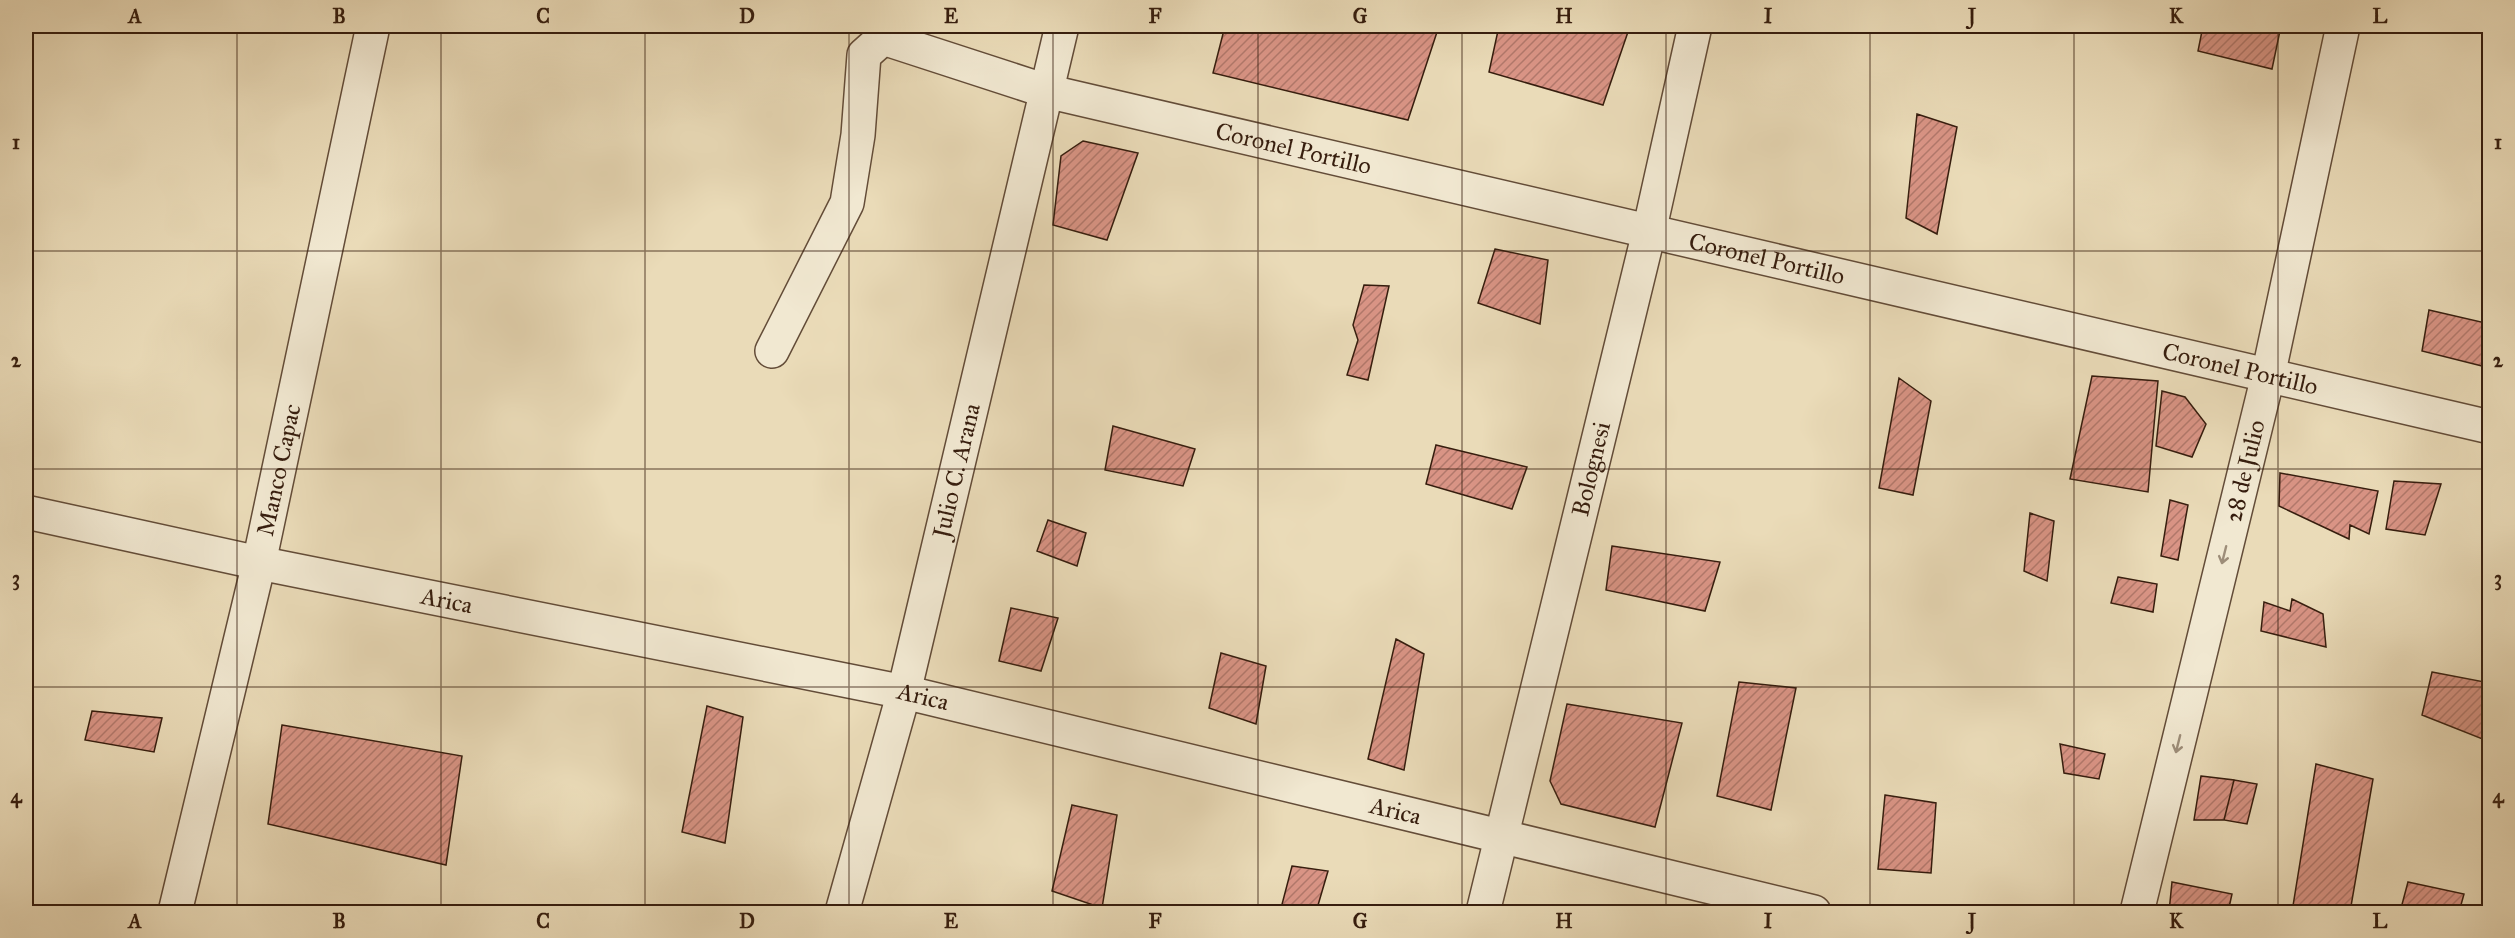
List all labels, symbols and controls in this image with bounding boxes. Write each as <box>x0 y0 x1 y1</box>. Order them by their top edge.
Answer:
text: A <box>126 4 142 28</box>
text: B <box>332 4 346 28</box>
text: C <box>536 4 550 28</box>
text: D <box>739 4 755 28</box>
text: E <box>944 4 959 28</box>
text: F <box>1148 4 1162 28</box>
text: G <box>1353 4 1368 28</box>
text: H <box>1555 4 1573 28</box>
text: I <box>1764 4 1773 28</box>
text: J <box>1965 4 1977 30</box>
text: K <box>2169 4 2184 28</box>
text: L <box>2373 4 2388 28</box>
street label: Coronel Portillo <box>1213 116 1374 181</box>
text: 1 <box>12 130 20 154</box>
text: 1 <box>2494 130 2502 154</box>
street label: Coronel Portillo <box>1686 226 1848 291</box>
street label: Coronel Portillo <box>2159 336 2321 402</box>
text: 2 <box>11 348 22 372</box>
text: 2 <box>2493 348 2504 372</box>
street label: Julio C. Arana <box>925 400 987 544</box>
street label: Manco Capac <box>250 401 307 539</box>
street label: 28 de Julio <box>2218 417 2272 525</box>
street label: Bolognesi <box>1565 418 1617 519</box>
one-way arrow <box>2218 545 2229 564</box>
text: 3 <box>12 566 20 591</box>
text: 3 <box>2494 566 2502 591</box>
street label: Arica <box>417 581 476 621</box>
street label: Arica <box>893 676 953 718</box>
one-way arrow <box>2172 734 2183 754</box>
text: 4 <box>10 784 22 809</box>
text: 4 <box>2492 784 2504 809</box>
street label: Arica <box>1366 790 1425 832</box>
text: A <box>126 909 142 933</box>
text: B <box>332 909 346 933</box>
text: C <box>536 909 550 933</box>
text: D <box>739 909 755 933</box>
text: E <box>944 909 959 933</box>
text: F <box>1148 909 1162 933</box>
text: G <box>1353 909 1368 933</box>
text: H <box>1555 909 1573 933</box>
text: I <box>1764 909 1773 933</box>
text: J <box>1965 909 1977 935</box>
text: K <box>2169 909 2184 933</box>
text: L <box>2373 909 2388 933</box>

